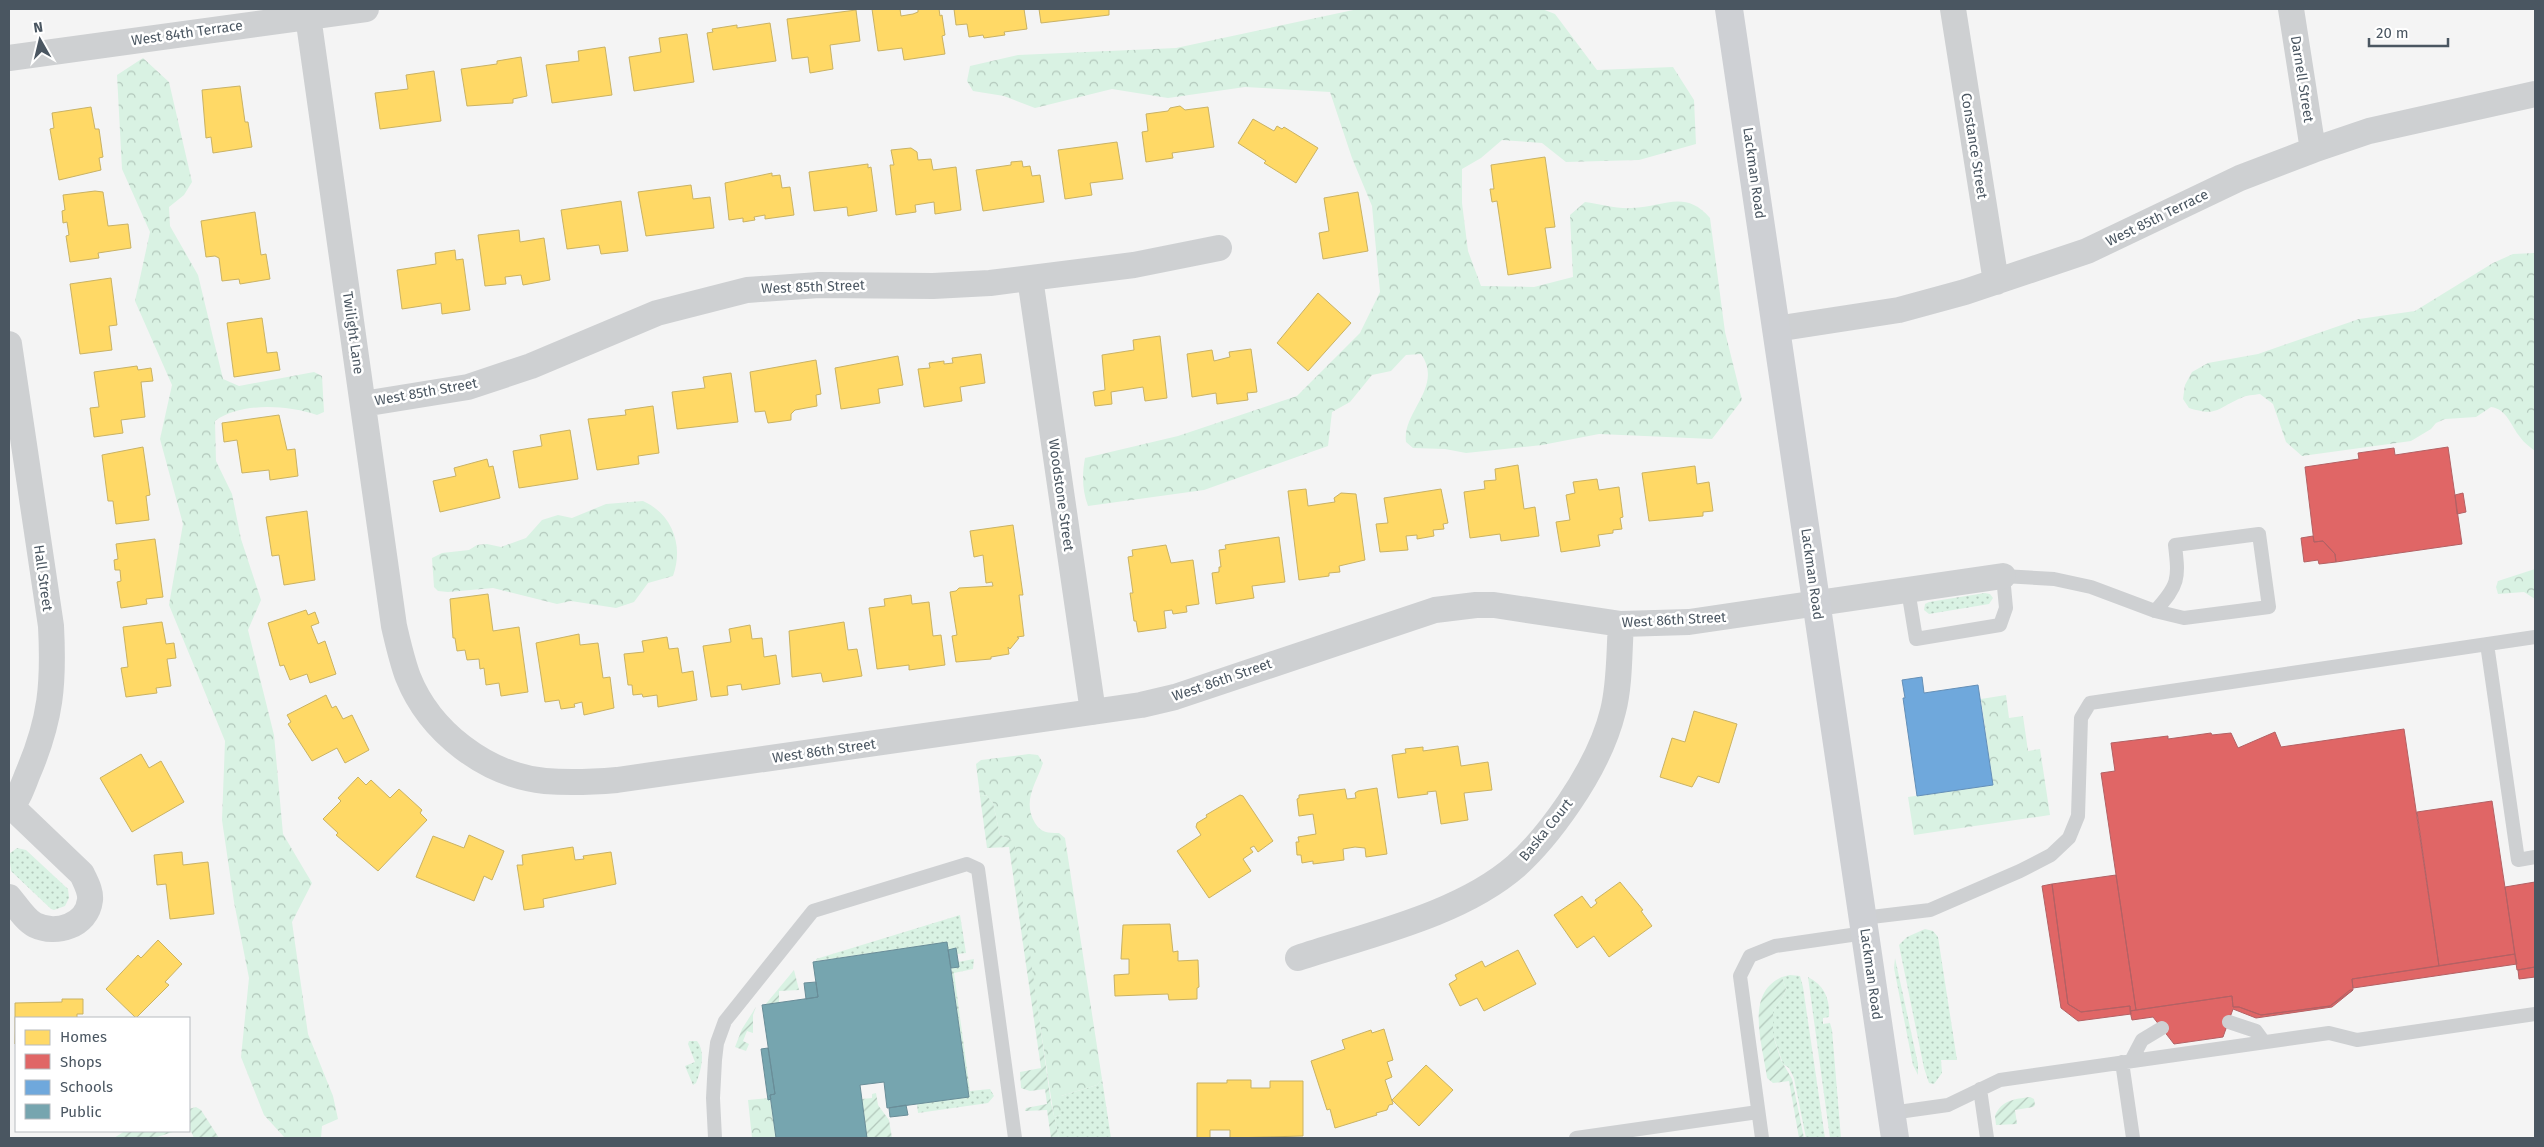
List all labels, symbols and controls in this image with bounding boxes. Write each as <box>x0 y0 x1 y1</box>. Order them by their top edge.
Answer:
north arrow <box>15 15 65 65</box>
scale bar <box>2369 15 2448 47</box>
street label: West 84th Terrace <box>130 17 244 49</box>
text: N <box>32 19 44 37</box>
text: 20 m <box>2376 24 2409 42</box>
street label: Darnell Street <box>2287 34 2317 125</box>
street label: Constance Street <box>1957 92 1991 201</box>
street label: Lackman Road <box>1739 126 1769 220</box>
street label: West 85th Terrace <box>2103 186 2211 250</box>
street label: West 85th Street <box>761 277 866 297</box>
street label: Twilight Lane <box>339 291 367 375</box>
street label: West 85th Street <box>373 374 480 409</box>
street label: Woodstone Street <box>1045 438 1077 553</box>
street label: Lackman Road <box>1797 527 1827 621</box>
street label: Hall Street <box>30 544 56 613</box>
street label: West 86th Street <box>1621 609 1728 631</box>
street label: West 86th Street <box>1170 655 1275 705</box>
street label: West 86th Street <box>771 735 878 767</box>
street label: Baska Court <box>1516 795 1577 865</box>
street label: Lackman Road <box>1856 927 1886 1021</box>
legend <box>15 1017 190 1132</box>
text: Homes <box>60 1028 107 1046</box>
text: Shops <box>60 1053 102 1071</box>
text: Schools <box>60 1078 113 1096</box>
text: Public <box>60 1103 102 1121</box>

